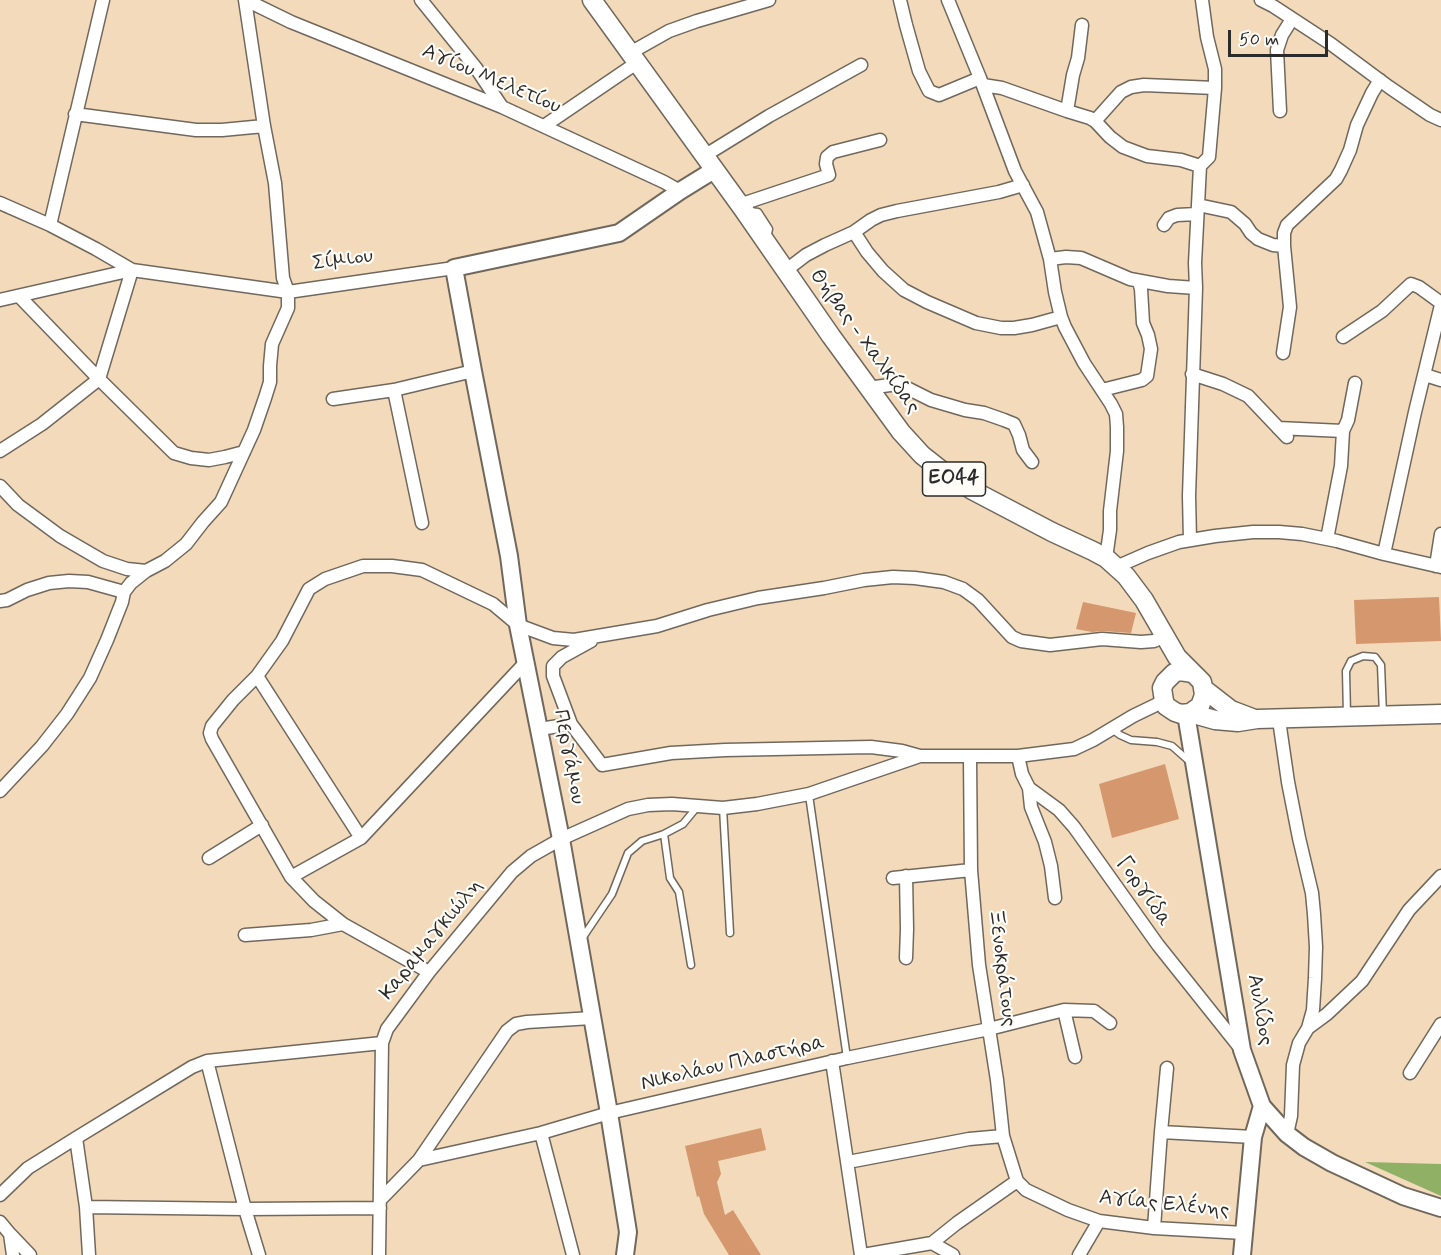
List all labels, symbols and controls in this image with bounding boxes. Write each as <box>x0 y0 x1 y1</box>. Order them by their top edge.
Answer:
scale bar <box>1231 18 1332 56</box>
text: 50 m <box>1239 28 1279 52</box>
street label: Αγίου Μελετίου <box>418 39 564 121</box>
street label: Σίμιου <box>311 244 375 278</box>
street label: Θήβας - Χαλκίδας <box>803 265 925 419</box>
road number: ΕΟ44 <box>922 462 986 496</box>
street label: Περγάμου <box>546 708 590 806</box>
street label: Γοργίδα <box>1110 852 1176 932</box>
street label: Καραμαγκιώλη <box>375 874 489 1006</box>
street label: Ξενοκράτους <box>981 908 1021 1028</box>
street label: Αυλίδος <box>1240 972 1278 1048</box>
street label: Νικολάου Πλαστήρα <box>639 1031 827 1097</box>
street label: Αγίας Ελένης <box>1098 1186 1230 1224</box>

